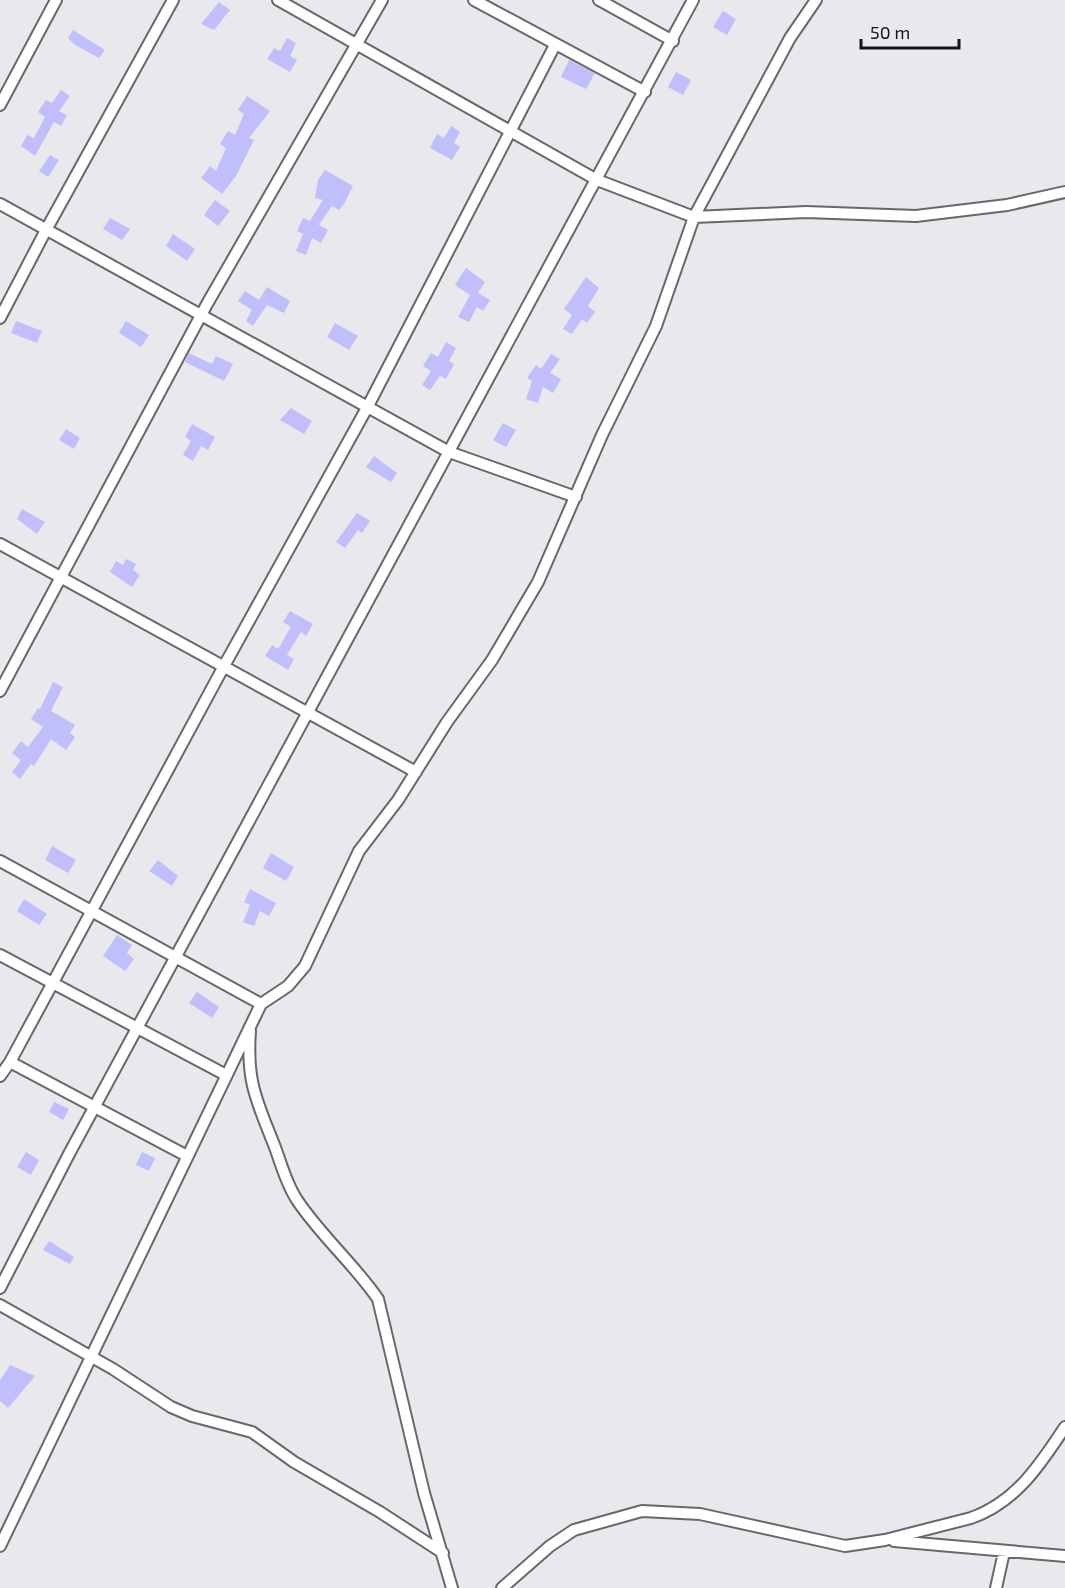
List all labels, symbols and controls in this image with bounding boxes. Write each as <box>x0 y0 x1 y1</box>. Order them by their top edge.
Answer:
scale bar <box>861 12 958 50</box>
text: 50 m <box>870 21 910 43</box>

